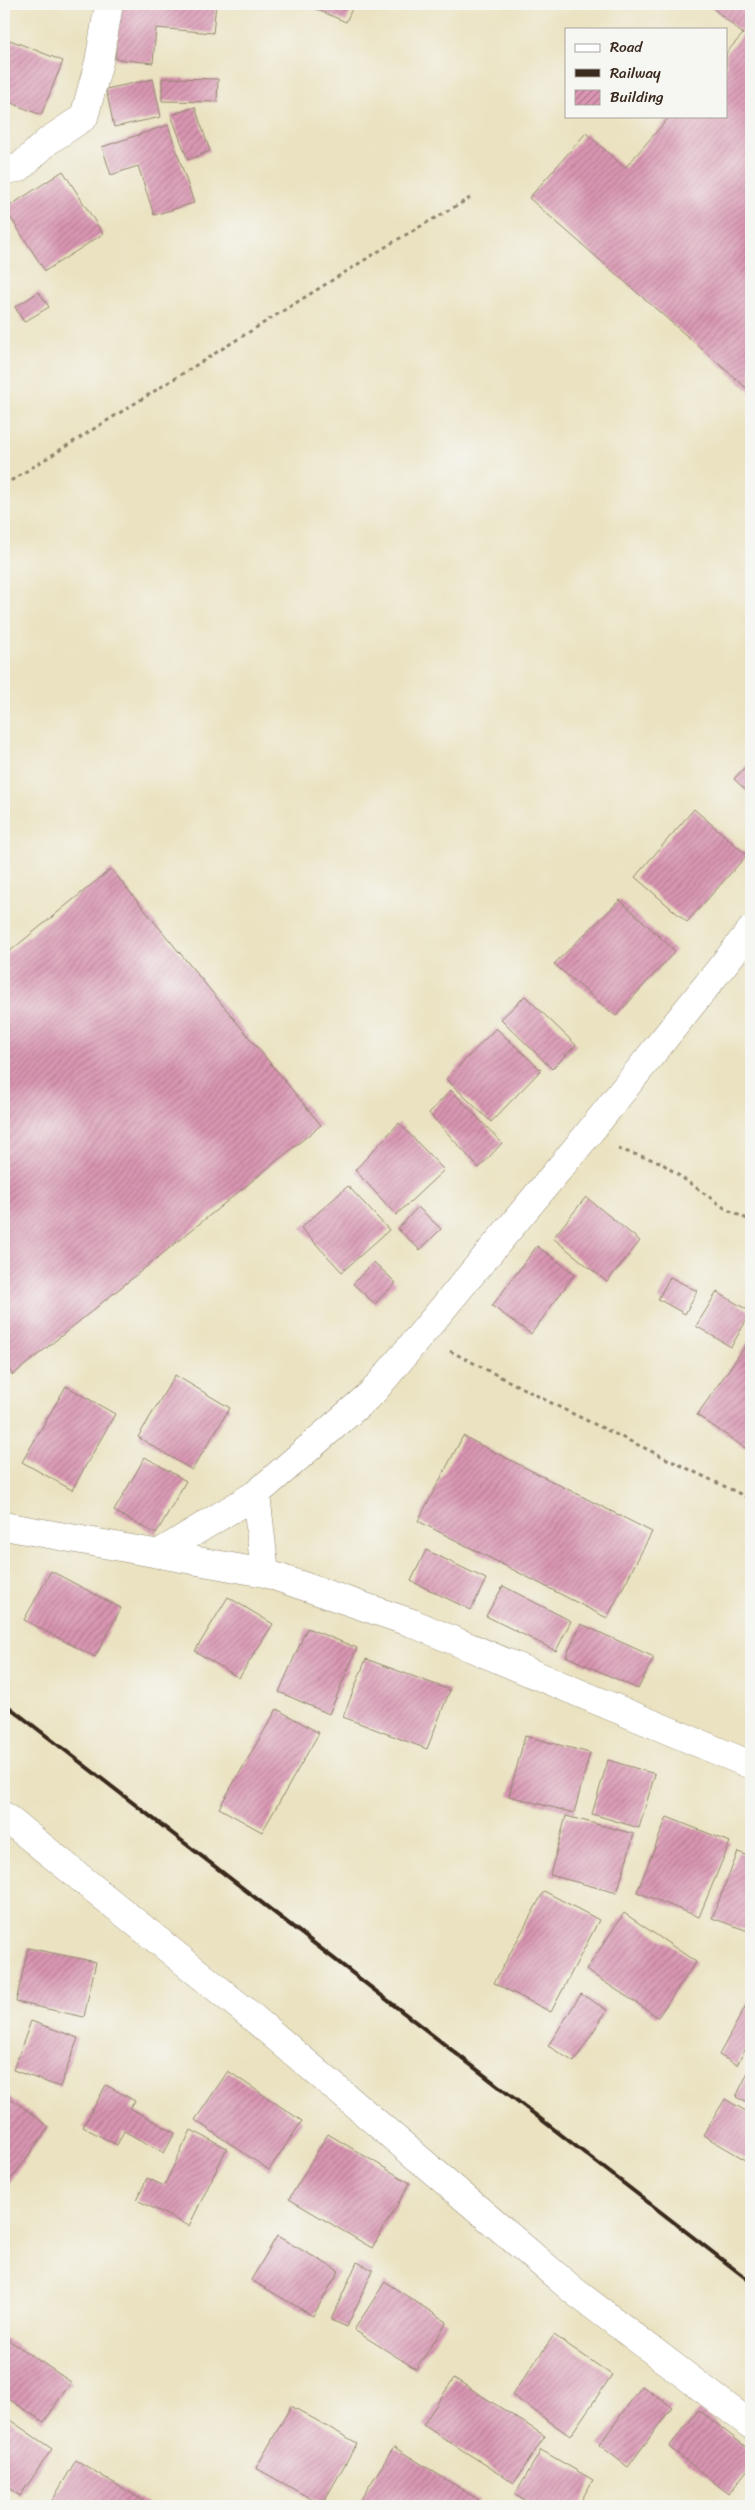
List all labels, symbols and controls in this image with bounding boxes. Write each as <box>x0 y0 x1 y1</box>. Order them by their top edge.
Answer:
legend <box>565 28 728 118</box>
text: Road <box>610 34 643 60</box>
text: Railway <box>610 60 661 86</box>
text: Building <box>610 84 664 110</box>

